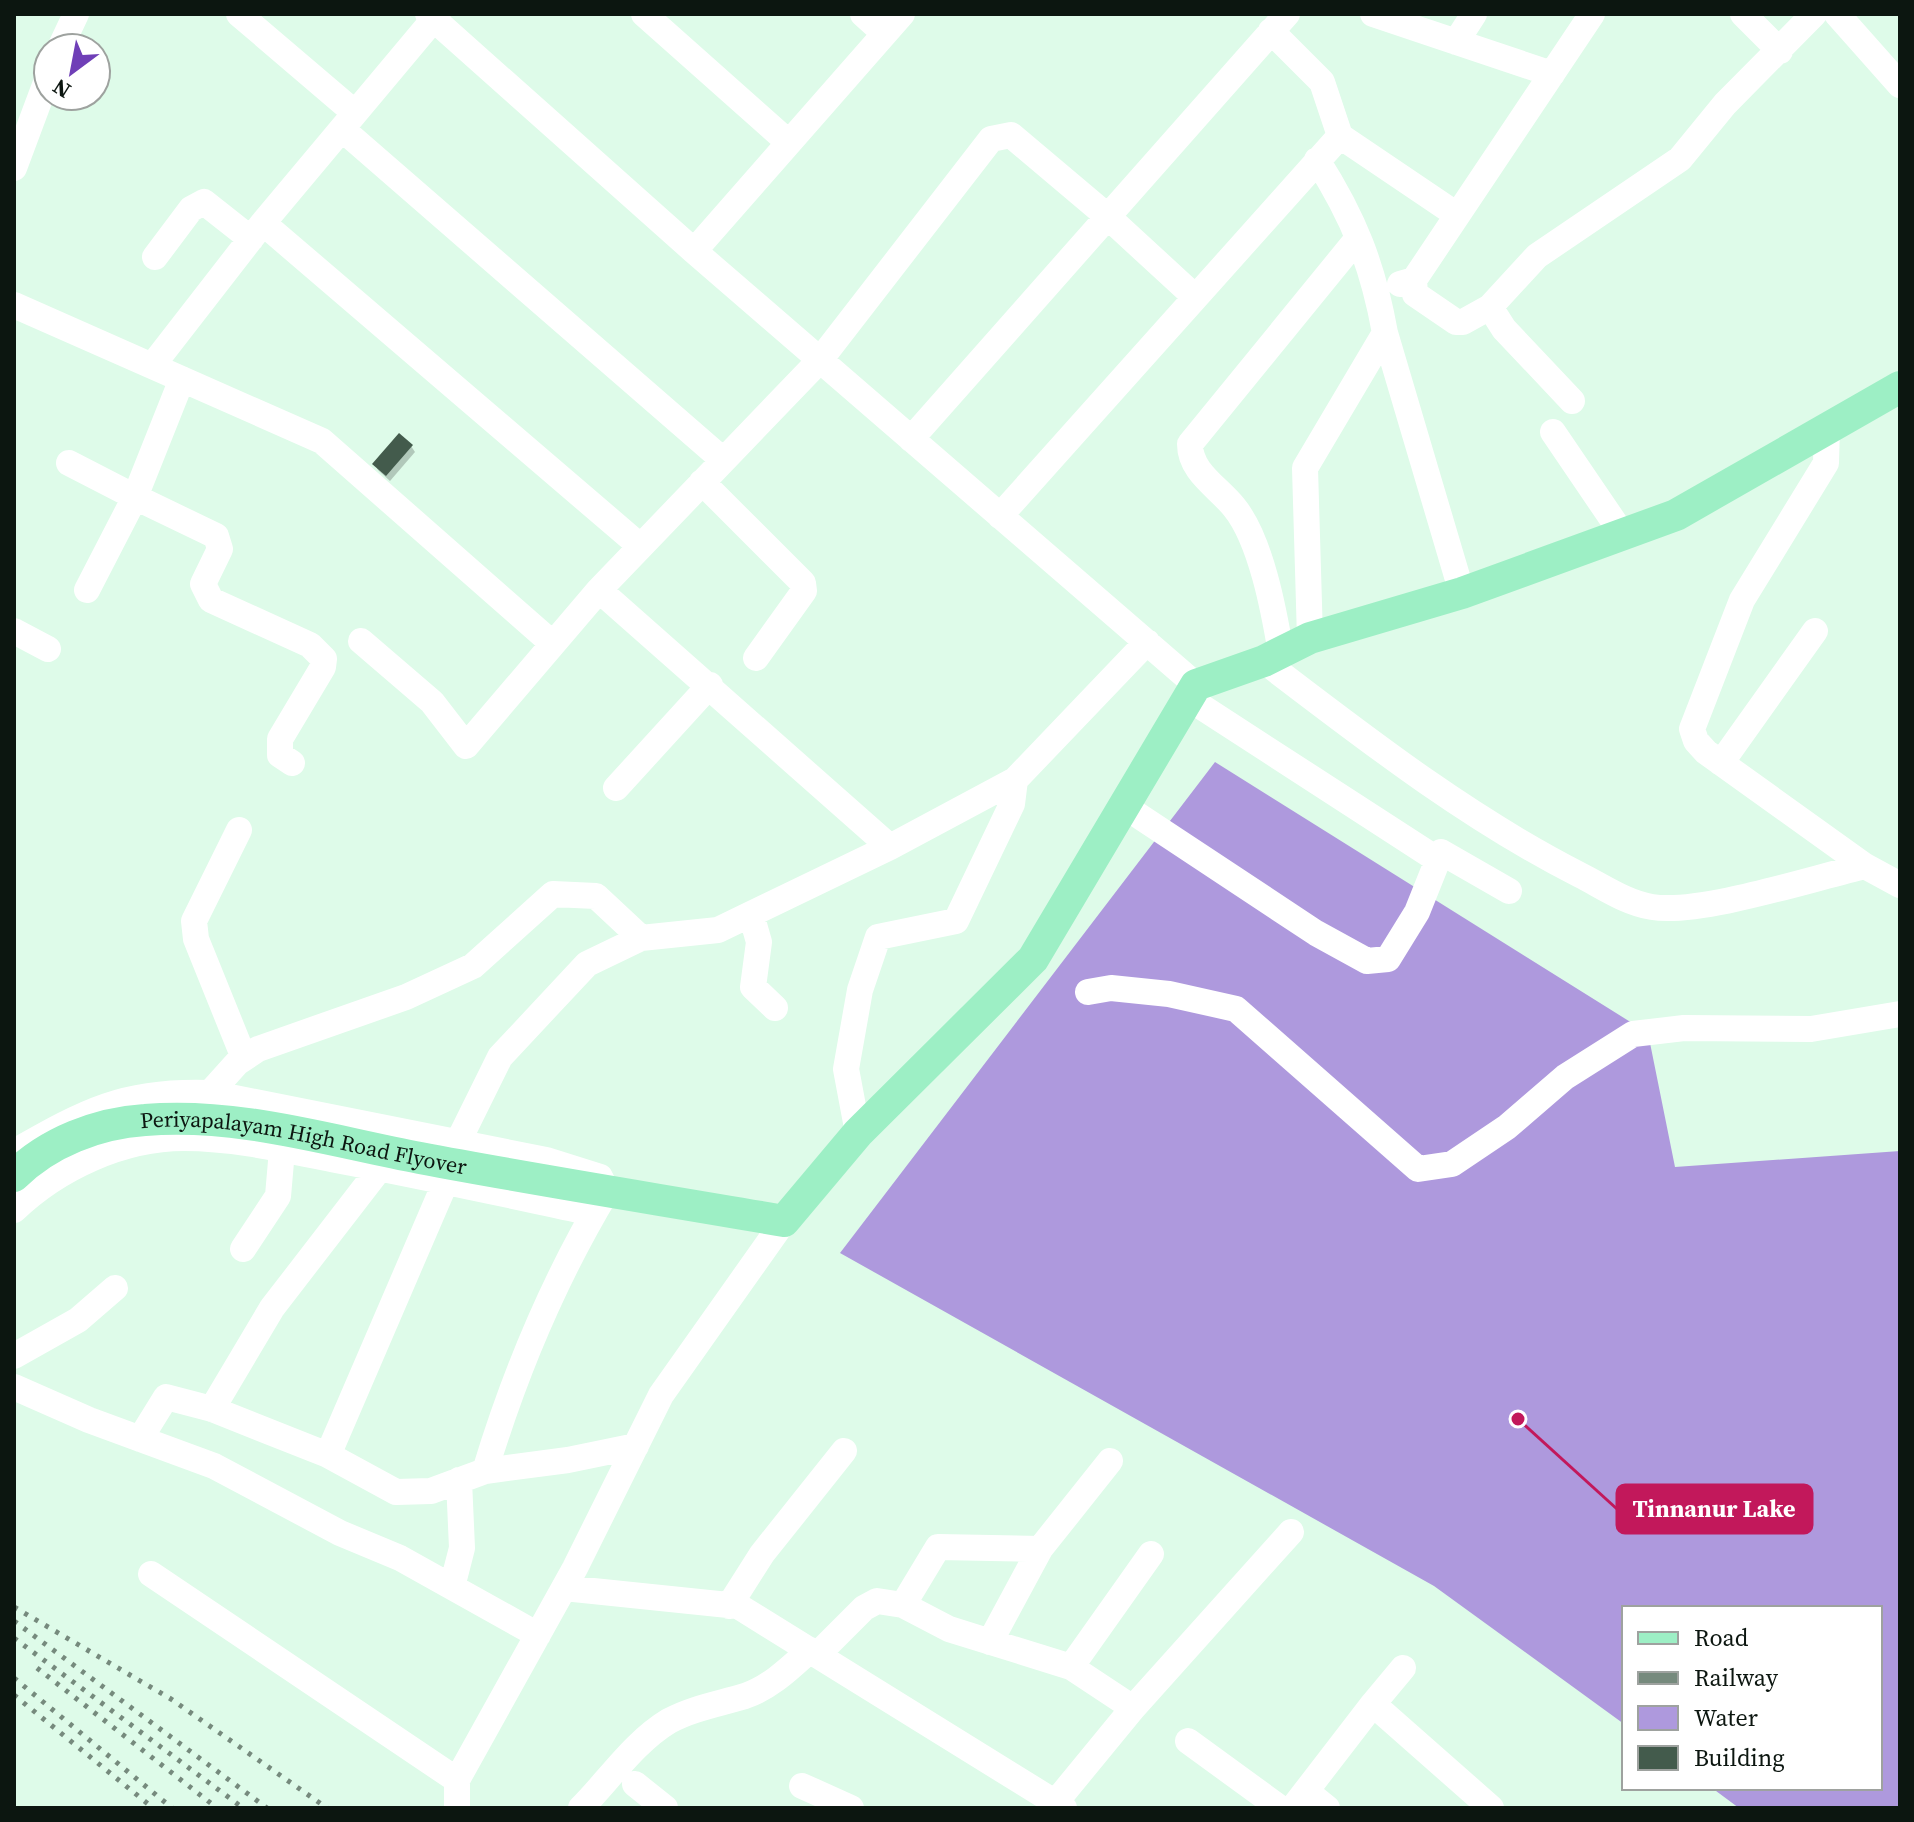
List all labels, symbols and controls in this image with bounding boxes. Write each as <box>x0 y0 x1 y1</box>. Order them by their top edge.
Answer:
north arrow <box>32 32 112 112</box>
text: N <box>47 72 76 106</box>
street label: Periyapalayam High Road Flyover <box>139 1104 470 1182</box>
callout: Tinnanur Lake <box>1617 1485 1812 1533</box>
text: Tinnanur Lake <box>1632 1492 1796 1525</box>
legend <box>1622 1606 1882 1790</box>
text: Road <box>1694 1621 1749 1654</box>
text: Railway <box>1694 1661 1779 1694</box>
text: Water <box>1694 1701 1758 1734</box>
text: Building <box>1694 1741 1785 1774</box>

